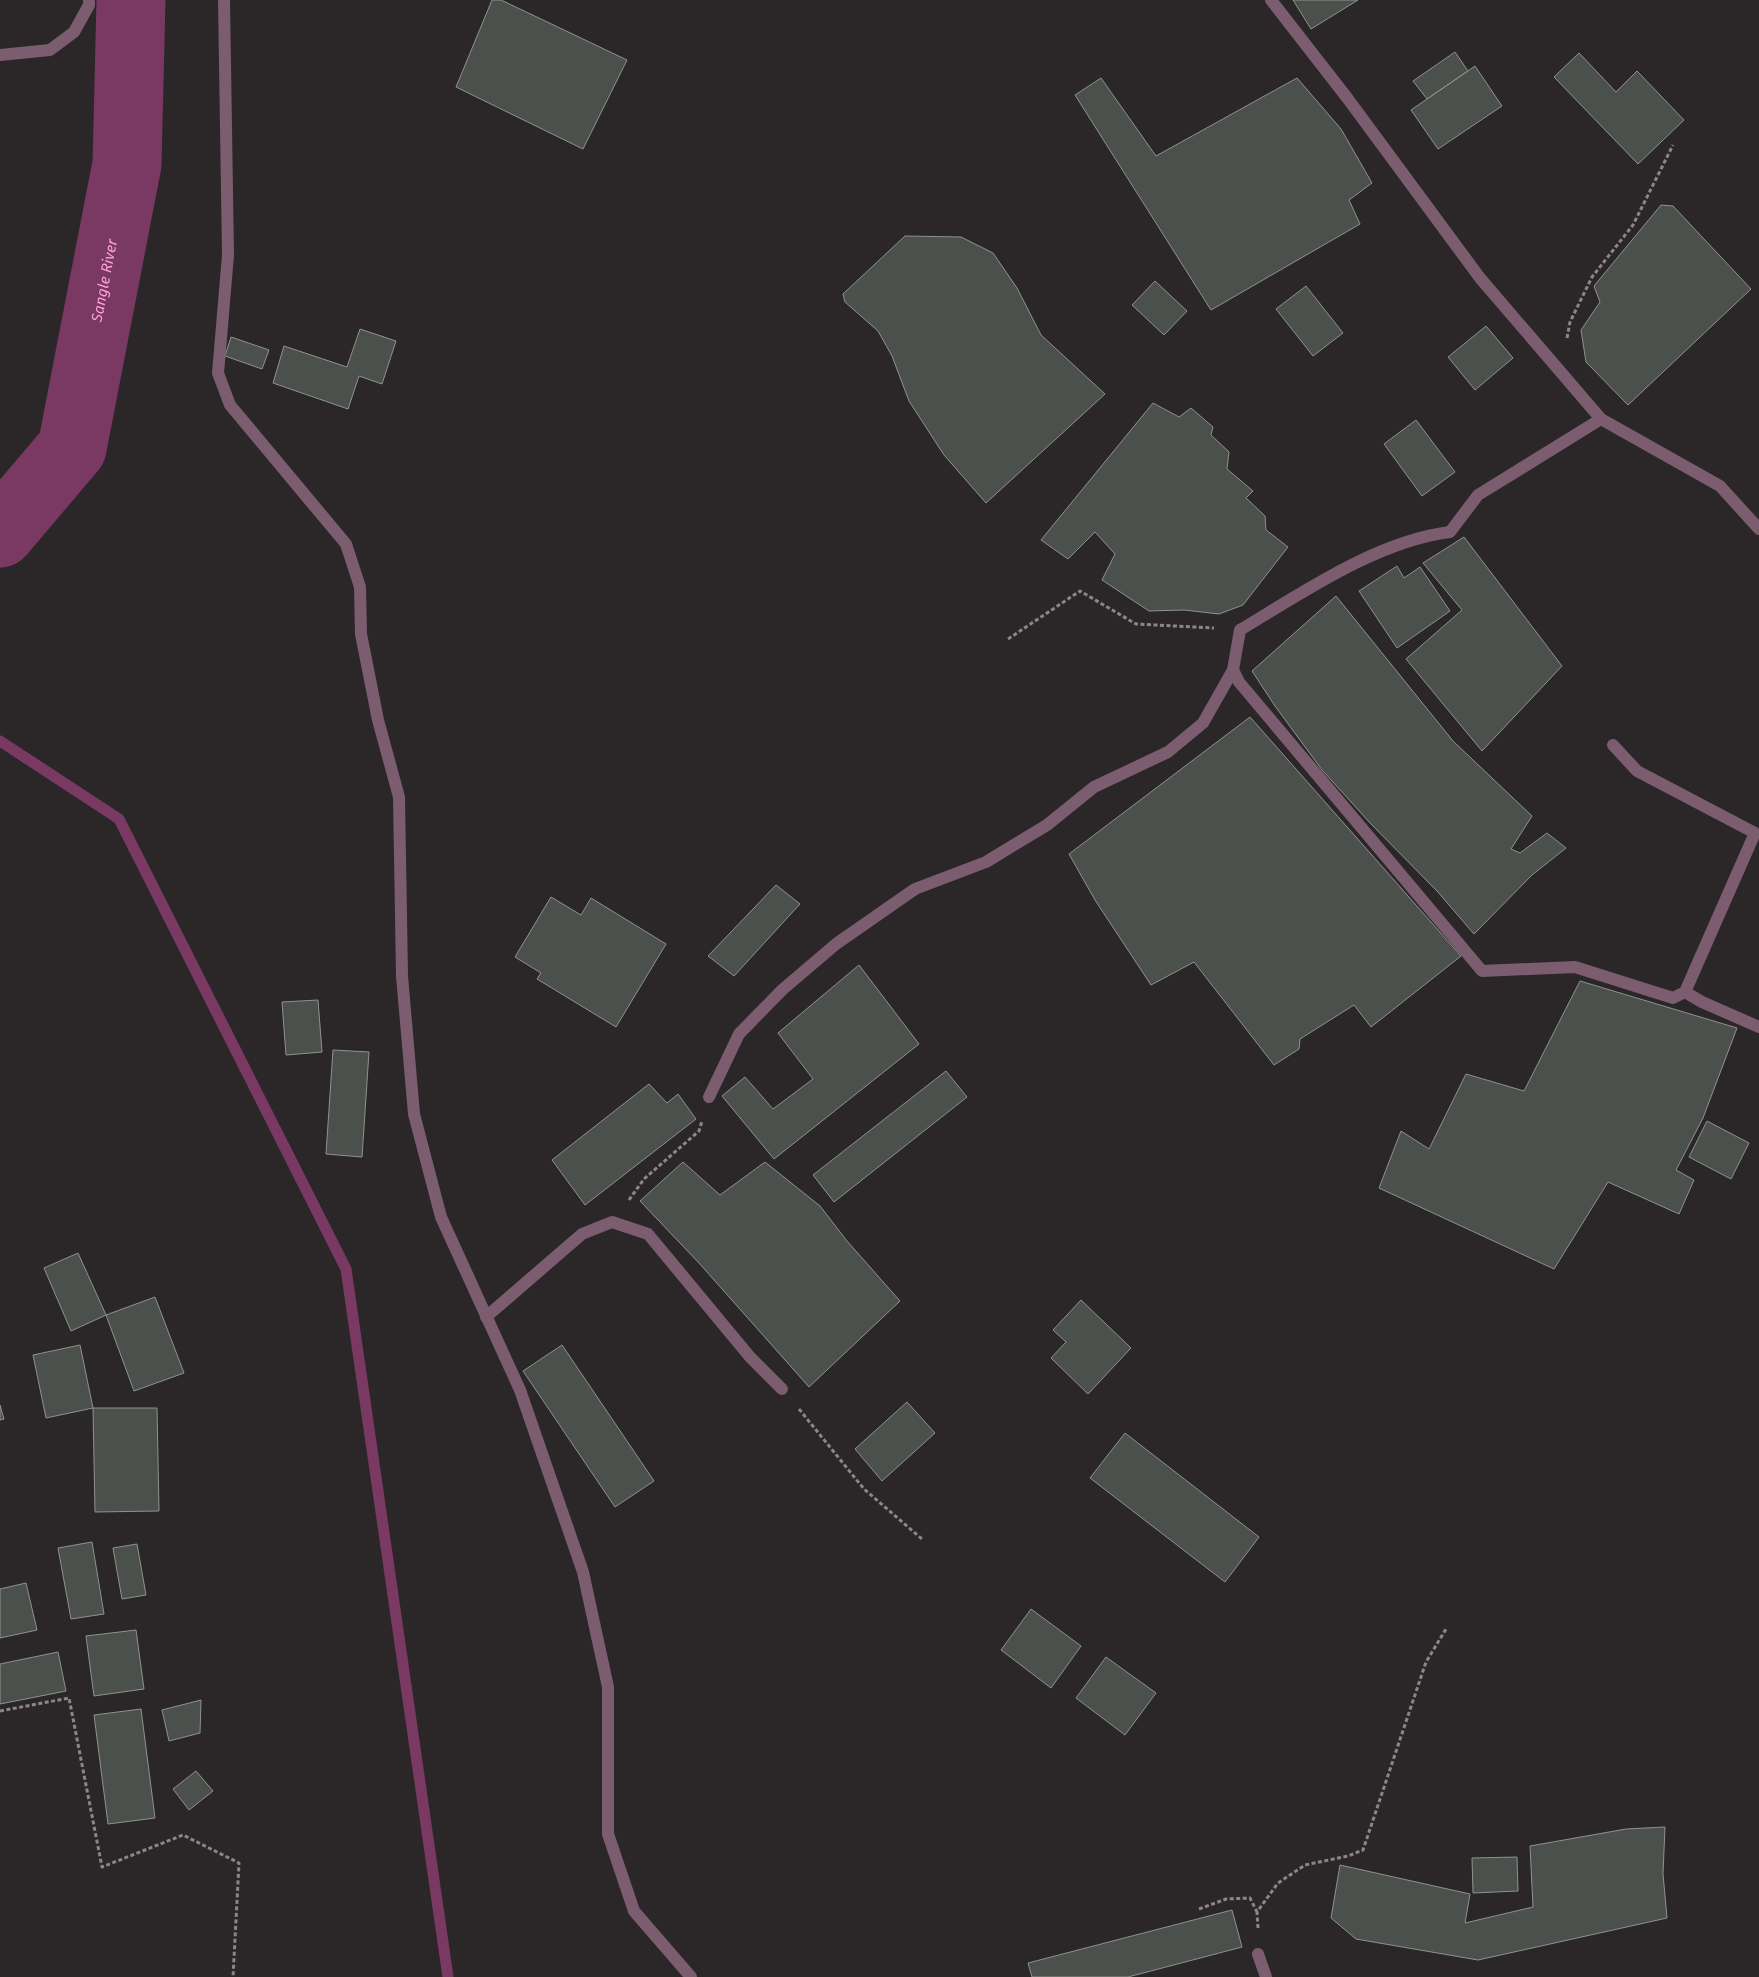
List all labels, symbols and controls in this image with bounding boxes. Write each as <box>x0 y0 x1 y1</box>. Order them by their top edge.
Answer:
water label: Sangle River <box>87 236 121 324</box>

